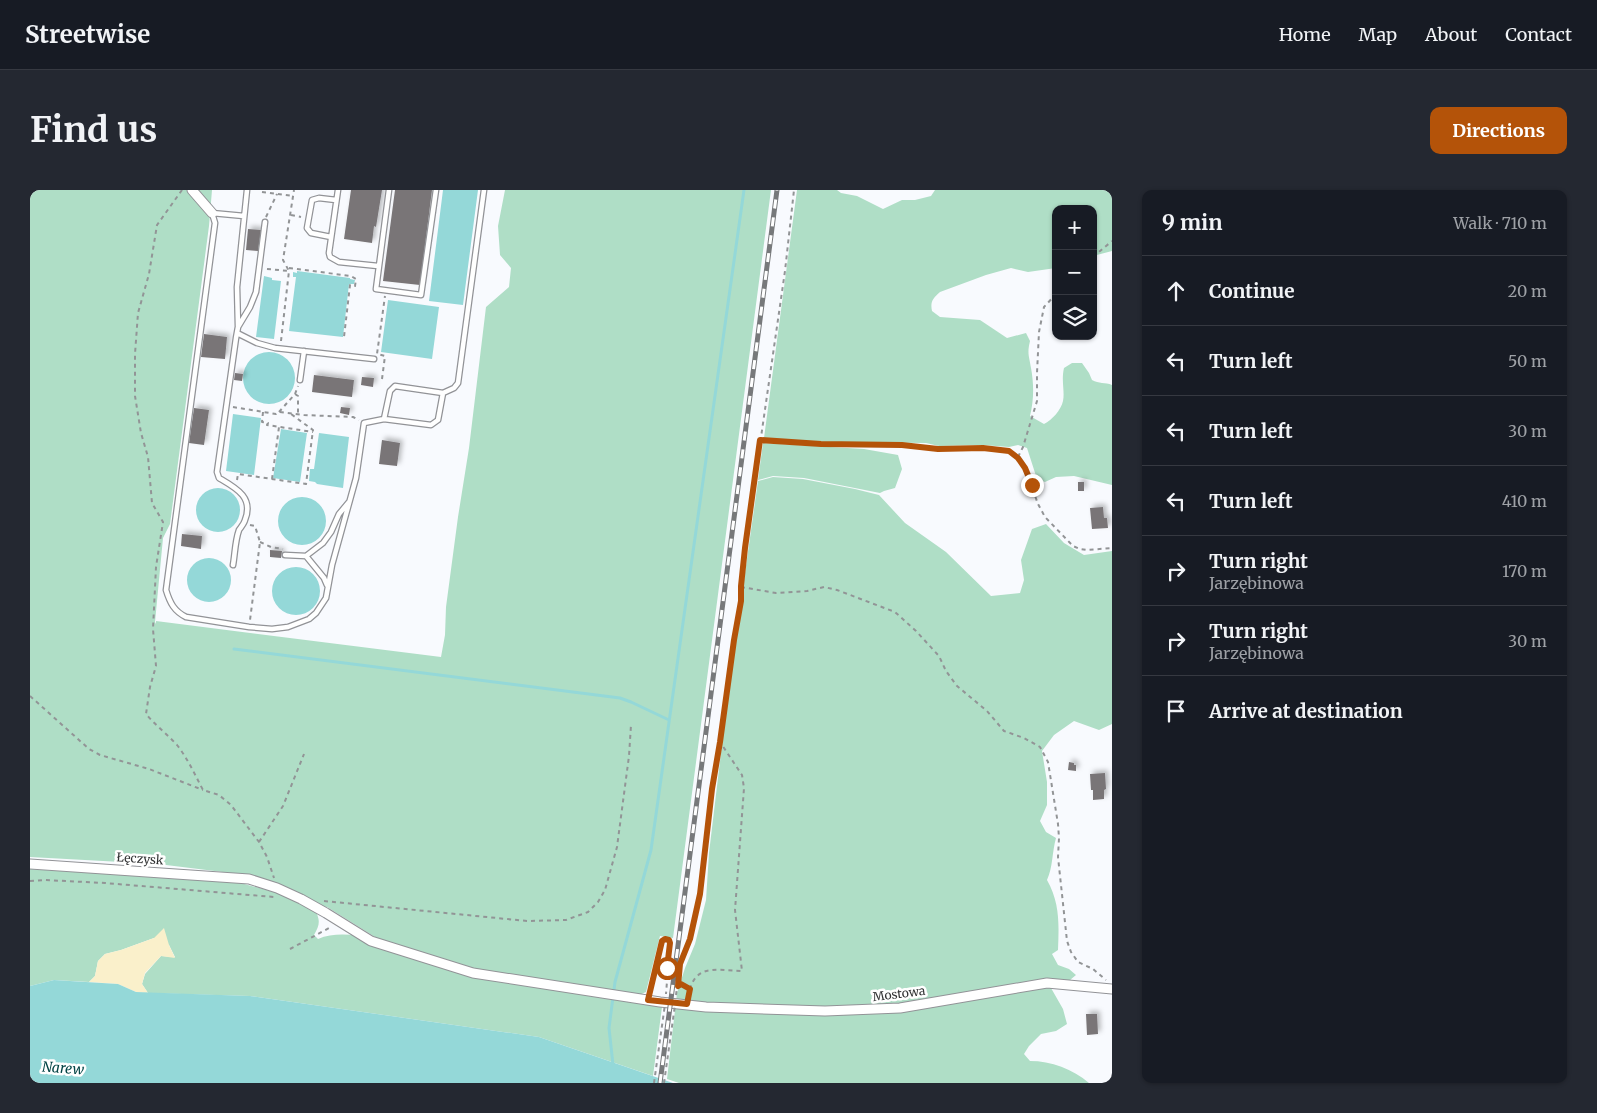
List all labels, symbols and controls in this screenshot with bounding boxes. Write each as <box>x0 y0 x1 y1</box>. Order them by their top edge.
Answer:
text: Streetwise <box>25 19 150 50</box>
text: Home <box>1279 23 1331 46</box>
text: Map <box>1359 23 1397 46</box>
text: About <box>1425 23 1477 46</box>
text: Contact <box>1505 23 1572 46</box>
button: Directions <box>1430 107 1567 154</box>
text: Find us <box>30 108 157 152</box>
map controls <box>1052 205 1097 340</box>
button: + <box>1052 205 1097 250</box>
text: 9 min <box>1162 209 1222 236</box>
text: Walk · 710 m <box>1453 213 1547 233</box>
button: − <box>1052 250 1097 295</box>
icon: ahead <box>1162 277 1190 305</box>
text: Continue <box>1209 279 1295 303</box>
text: 20 m <box>1508 281 1547 301</box>
button: layers <box>1052 295 1097 340</box>
icon: left <box>1162 347 1190 375</box>
text: Turn left <box>1209 349 1293 373</box>
text: 50 m <box>1508 351 1547 371</box>
icon: left <box>1162 417 1190 445</box>
text: Turn left <box>1209 419 1293 443</box>
text: 30 m <box>1508 421 1547 441</box>
route end <box>1021 474 1044 497</box>
icon: left <box>1162 487 1190 515</box>
text: Turn left <box>1209 489 1293 513</box>
text: 410 m <box>1502 491 1547 511</box>
text: Turn right <box>1209 549 1308 573</box>
icon: right <box>1162 557 1190 585</box>
text: 170 m <box>1502 561 1547 581</box>
text: Jarzębinowa <box>1209 573 1304 593</box>
text: Turn right <box>1209 619 1308 643</box>
icon: right <box>1162 627 1190 655</box>
text: 30 m <box>1508 631 1547 651</box>
text: Jarzębinowa <box>1209 643 1304 663</box>
icon: arrive <box>1162 697 1190 725</box>
text: Arrive at destination <box>1209 699 1403 723</box>
street label: Łęczysk <box>116 849 164 868</box>
route start <box>656 957 679 980</box>
street label: Mostowa <box>872 983 927 1004</box>
water label: Narew <box>41 1058 85 1078</box>

